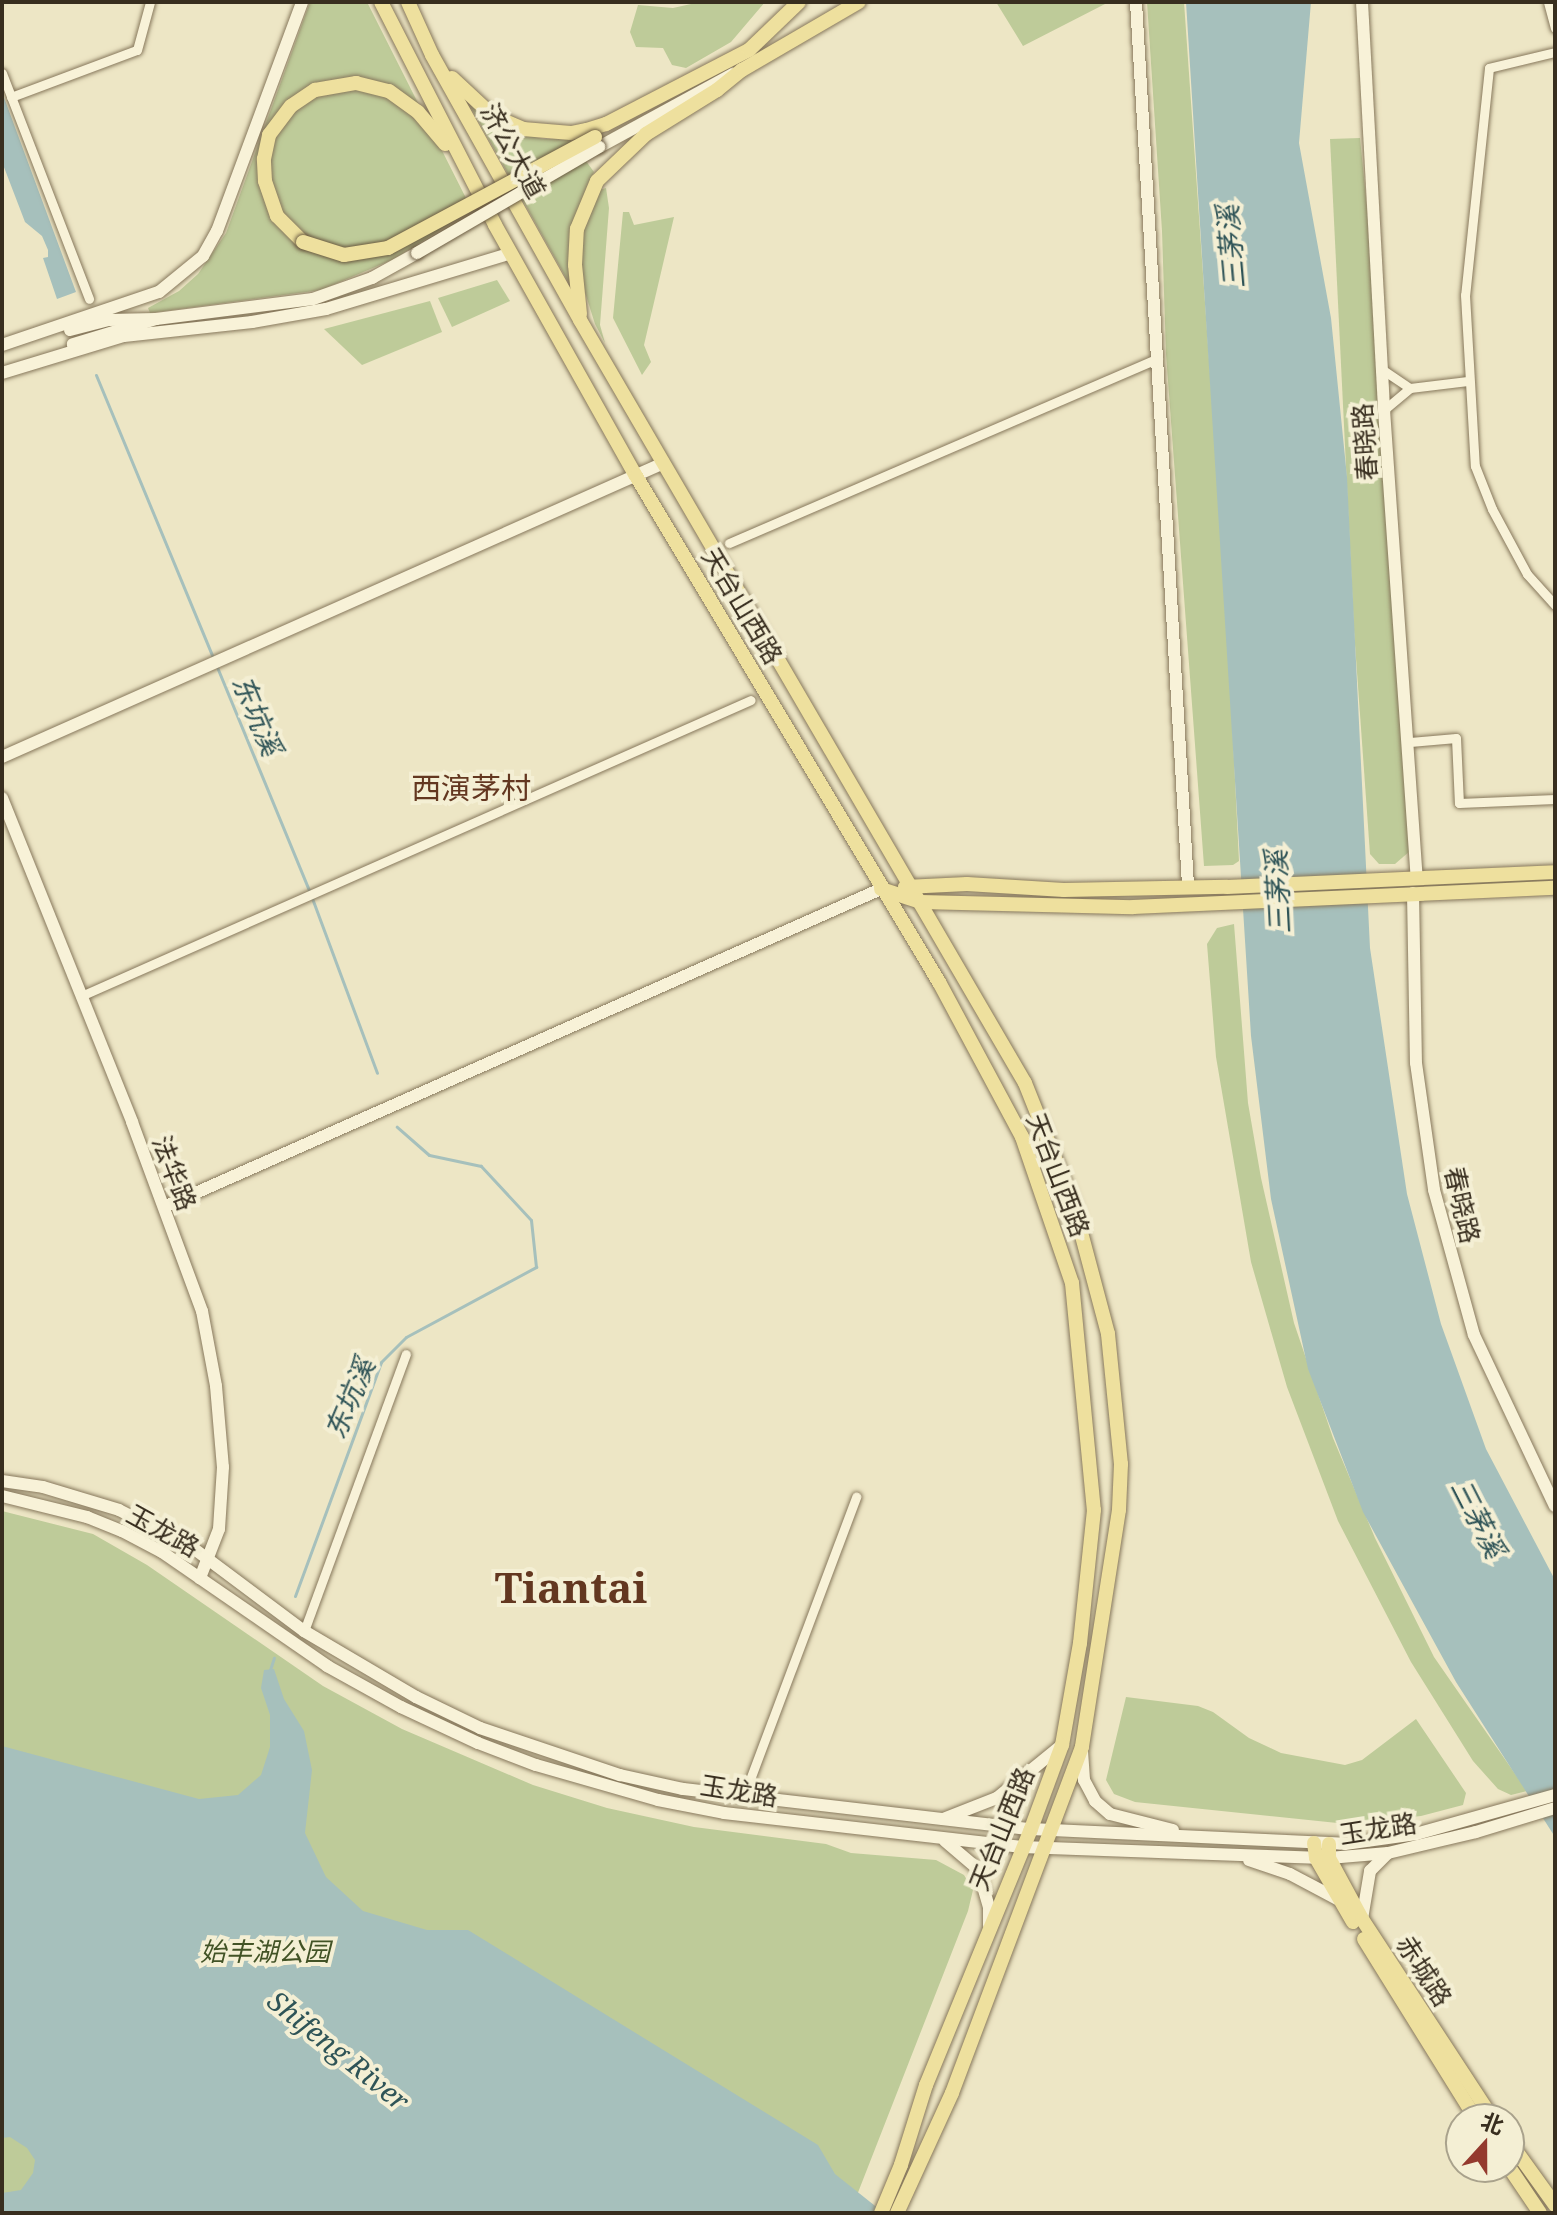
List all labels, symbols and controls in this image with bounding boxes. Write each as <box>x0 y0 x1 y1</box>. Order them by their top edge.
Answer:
street label: 济公大道 <box>474 98 552 204</box>
water label: 三茅溪 <box>1210 204 1250 290</box>
street label: 春晓路 <box>1347 402 1383 482</box>
street label: 天台山西路 <box>695 542 789 670</box>
water label: 东坑溪 <box>226 670 290 760</box>
district label: 西演茅村 <box>411 770 531 806</box>
water label: 三茅溪 <box>1258 849 1296 935</box>
street label: 天台山西路 <box>1020 1109 1096 1241</box>
street label: 法华路 <box>145 1131 203 1215</box>
street label: 春晓路 <box>1438 1163 1486 1247</box>
water label: 东坑溪 <box>317 1353 381 1443</box>
water label: 三茅溪 <box>1445 1473 1513 1563</box>
street label: 玉龙路 <box>121 1498 205 1564</box>
district label: Tiantai <box>495 1562 647 1612</box>
street label: 天台山西路 <box>963 1763 1041 1895</box>
street label: 玉龙路 <box>698 1769 780 1813</box>
street label: 玉龙路 <box>1337 1807 1419 1851</box>
street label: 赤城路 <box>1390 1930 1458 2012</box>
park label: 始丰湖公园 <box>200 1936 330 1968</box>
water label: Shifeng River <box>262 1983 416 2117</box>
north arrow <box>1445 2103 1525 2183</box>
text: 北 <box>1477 2105 1509 2140</box>

